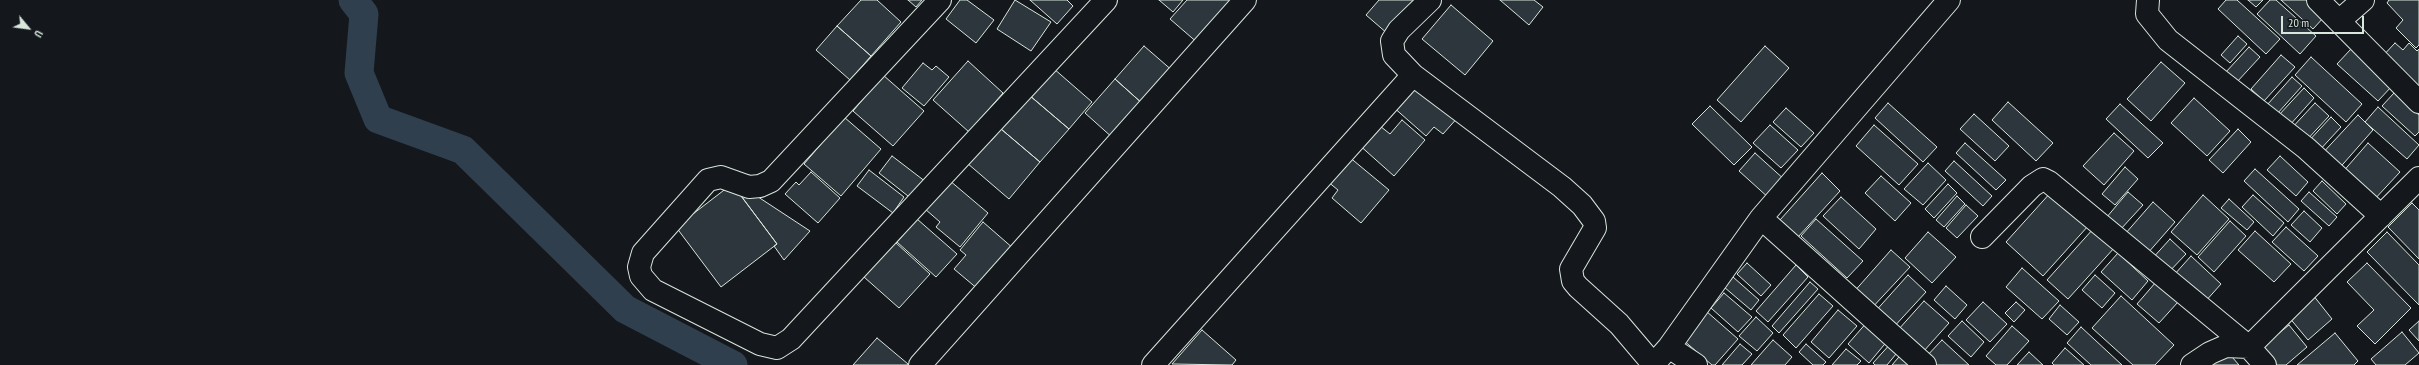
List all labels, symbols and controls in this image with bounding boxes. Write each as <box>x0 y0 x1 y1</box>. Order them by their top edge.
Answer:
north arrow <box>8 8 48 48</box>
scale bar <box>2283 8 2366 34</box>
text: 20 m <box>2288 15 2309 30</box>
text: U <box>31 28 46 40</box>

